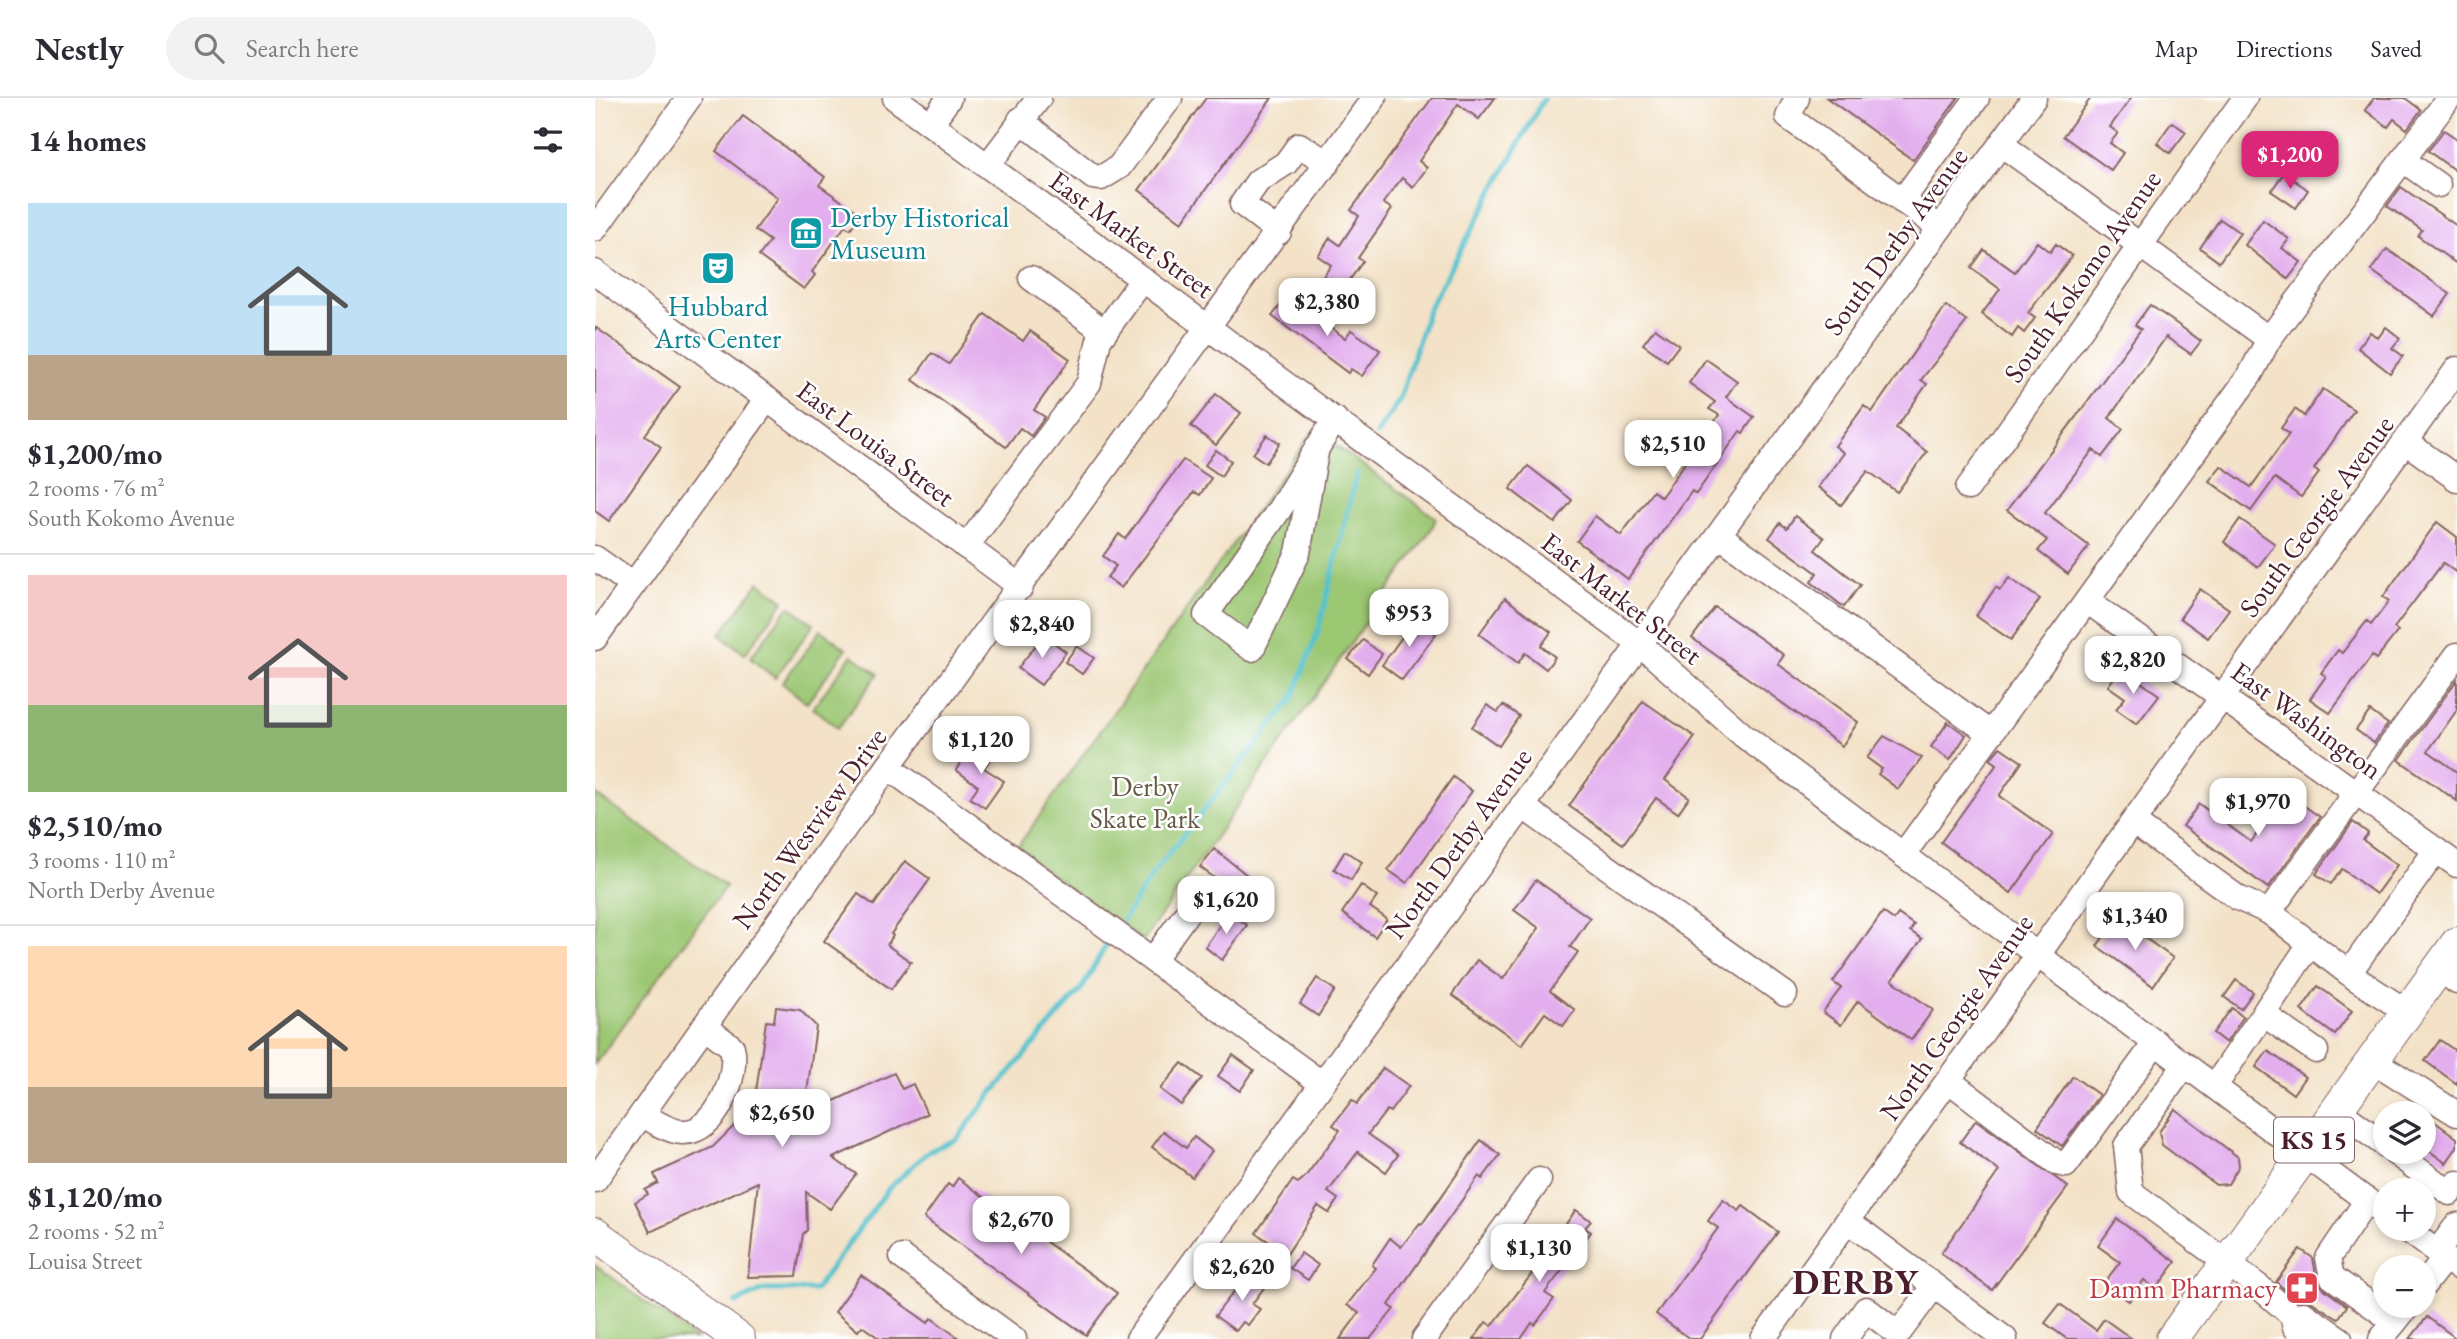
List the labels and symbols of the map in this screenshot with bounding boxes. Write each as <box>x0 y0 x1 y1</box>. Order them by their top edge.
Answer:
pin: $1,200 <box>2233 132 2347 191</box>
street label: South Derby Avenue <box>1815 140 1975 342</box>
street label: East Market Street <box>1043 162 1222 306</box>
street label: South Kokomo Avenue <box>1995 163 2169 389</box>
place label: Derby Historical Museum <box>830 199 1010 267</box>
museum icon: Derby Historical Museum <box>787 214 825 252</box>
theatre icon: Hubbard Arts Center <box>699 249 737 287</box>
pin: $2,380 <box>1270 278 1384 338</box>
place label: Hubbard Arts Center <box>654 288 782 356</box>
street label: East Louisa Street <box>790 372 962 514</box>
street label: South Georgie Avenue <box>2231 408 2401 624</box>
pin: $2,510 <box>1616 420 1730 480</box>
street label: East Market Street <box>1534 524 1710 672</box>
pin: $953 <box>1368 589 1450 649</box>
pin: $2,840 <box>985 601 1099 660</box>
pin: $2,820 <box>2076 636 2190 696</box>
street label: East Washington <box>2224 653 2390 787</box>
pin: $1,120 <box>924 716 1038 776</box>
street label: North Westview Drive <box>724 720 894 936</box>
street label: North Derby Avenue <box>1377 740 1539 946</box>
park label: Derby Skate Park <box>1090 768 1201 836</box>
pin: $1,970 <box>2201 778 2315 838</box>
pin: $1,620 <box>1169 876 1283 936</box>
pin: $1,340 <box>2078 892 2192 952</box>
street label: North Georgie Avenue <box>1871 907 2041 1127</box>
pin: $2,650 <box>725 1090 839 1149</box>
road number: KS 15 <box>2274 1118 2354 1162</box>
pin: $2,670 <box>964 1196 1078 1256</box>
pin: $1,130 <box>1482 1224 1596 1284</box>
pin: $2,620 <box>1185 1244 1299 1303</box>
district label: DERBY <box>1792 1259 1920 1304</box>
pharmacy icon: Damm Pharmacy <box>2283 1269 2321 1307</box>
place label: Damm Pharmacy <box>2089 1270 2278 1306</box>

